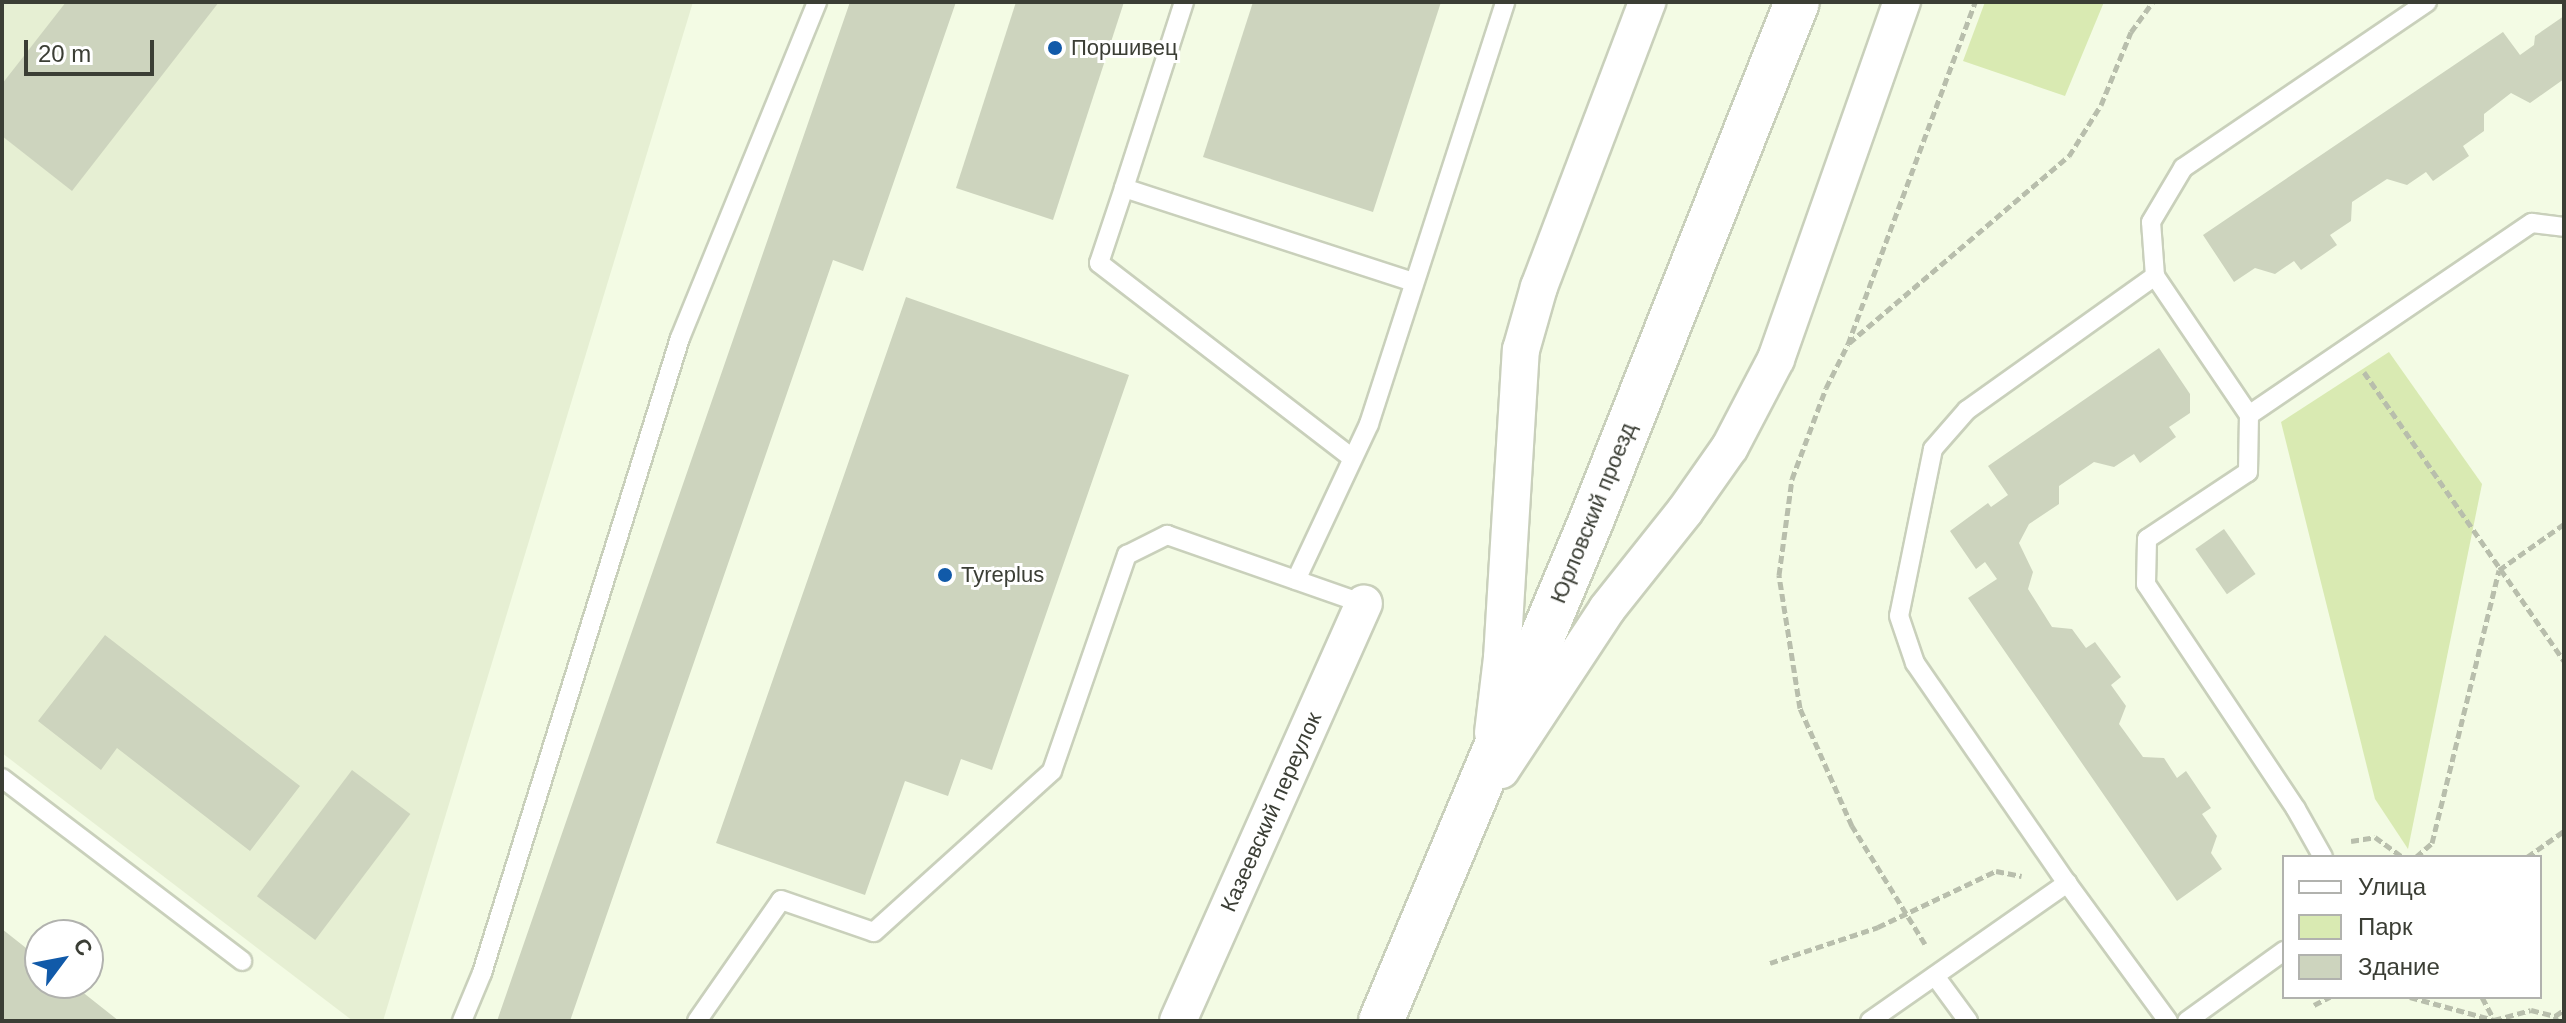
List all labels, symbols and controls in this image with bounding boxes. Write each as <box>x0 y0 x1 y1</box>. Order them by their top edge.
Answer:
scale bar <box>28 24 158 74</box>
place label: Поршивец <box>1071 35 1177 61</box>
marker: Поршивец <box>1046 39 1064 57</box>
text: 20 m <box>38 40 91 67</box>
street label: Юрловский проезд <box>1545 419 1641 607</box>
place label: Tyreplus <box>961 562 1044 588</box>
marker: Tyreplus <box>936 566 954 584</box>
street label: Казеевский переулок <box>1215 708 1327 916</box>
legend <box>2282 855 2542 999</box>
text: Улица <box>2358 873 2426 900</box>
text: Парк <box>2358 913 2412 940</box>
north arrow <box>24 919 104 999</box>
text: С <box>68 934 98 960</box>
text: Здание <box>2358 953 2440 980</box>

